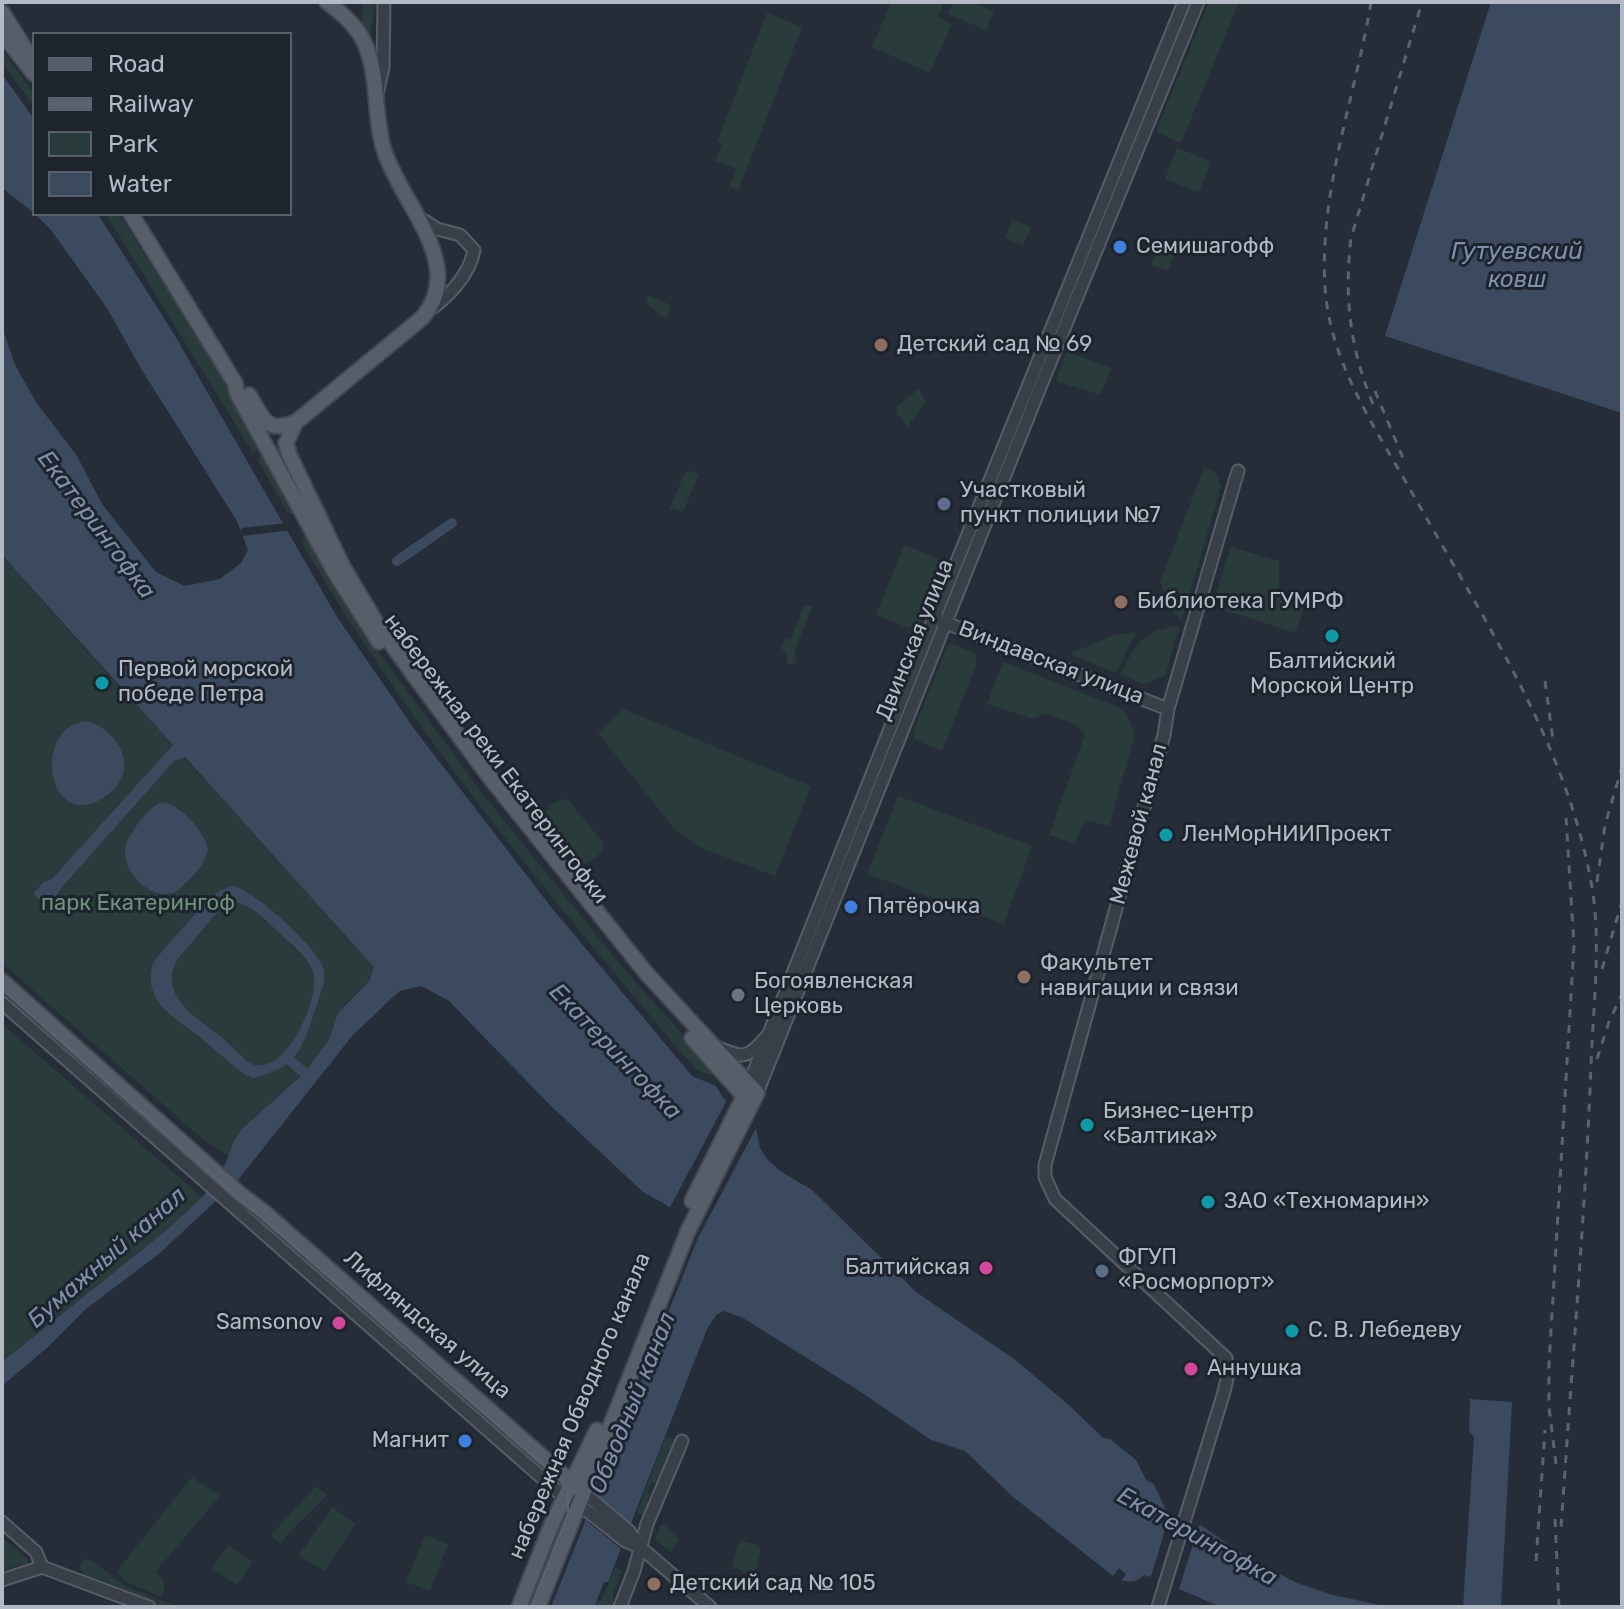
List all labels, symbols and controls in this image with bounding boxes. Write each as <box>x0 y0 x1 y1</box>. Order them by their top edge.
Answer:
legend <box>32 32 292 216</box>
text: Road <box>108 50 165 78</box>
text: Railway <box>108 90 194 118</box>
text: Park <box>108 130 158 158</box>
text: Water <box>108 170 172 198</box>
place label: Семишагофф <box>1136 234 1274 260</box>
marker: Семишагофф <box>1111 238 1129 256</box>
water label: Гутуевский ковш <box>1451 238 1583 294</box>
place label: Детский сад № 69 <box>897 332 1092 358</box>
marker: Детский сад № 69 <box>872 336 890 354</box>
water label: Екатерингофка <box>31 445 161 605</box>
place label: Участковый пункт полиции №7 <box>960 478 1161 530</box>
marker: Участковый пункт полиции №7 <box>935 495 953 513</box>
street label: Двинская улица <box>871 556 959 724</box>
place label: Библиотека ГУМРФ <box>1137 589 1344 615</box>
marker: Библиотека ГУМРФ <box>1112 593 1130 611</box>
street label: набережная реки Екатерингофки <box>378 609 614 909</box>
street label: Виндавская улица <box>955 616 1147 710</box>
marker: Балтийский Морской Центр <box>1323 627 1341 645</box>
place label: Балтийский Морской Центр <box>1250 649 1414 700</box>
place label: Первой морской победе Петра <box>118 657 293 708</box>
marker: Первой морской победе Петра <box>93 674 111 692</box>
street label: Межевой канал <box>1105 741 1173 907</box>
place label: ЛенМорНИИПроект <box>1182 822 1392 848</box>
marker: ЛенМорНИИПроект <box>1157 826 1175 844</box>
park label: парк Екатерингоф <box>41 891 235 917</box>
place label: Пятёрочка <box>867 894 980 920</box>
marker: Пятёрочка <box>842 898 860 916</box>
place label: Факультет навигации и связи <box>1040 951 1239 1002</box>
marker: Факультет навигации и связи <box>1015 968 1033 986</box>
place label: Богоявленская Церковь <box>754 969 913 1020</box>
water label: Екатерингофка <box>543 978 687 1126</box>
marker: Богоявленская Церковь <box>729 986 747 1004</box>
place label: Бизнес-центр «Балтика» <box>1103 1099 1254 1150</box>
marker: Бизнес-центр «Балтика» <box>1078 1116 1096 1134</box>
water label: Бумажный канал <box>22 1182 192 1334</box>
place label: ЗАО «Техномарин» <box>1224 1189 1429 1215</box>
marker: ЗАО «Техномарин» <box>1199 1193 1217 1211</box>
street label: Лифляндская улица <box>338 1245 516 1405</box>
place label: ФГУП «Росморпорт» <box>1118 1245 1274 1296</box>
street label: набережная Обводного канала <box>503 1249 657 1563</box>
place label: Балтийская <box>845 1255 970 1281</box>
marker: Балтийская <box>977 1259 995 1277</box>
marker: ФГУП «Росморпорт» <box>1093 1262 1111 1280</box>
water label: Обводный канал <box>584 1308 682 1498</box>
place label: Samsonov <box>216 1310 323 1336</box>
marker: Samsonov <box>330 1314 348 1332</box>
place label: С. В. Лебедеву <box>1308 1318 1462 1344</box>
marker: С. В. Лебедеву <box>1283 1322 1301 1340</box>
place label: Аннушка <box>1207 1356 1302 1382</box>
marker: Аннушка <box>1182 1360 1200 1378</box>
place label: Магнит <box>372 1428 449 1454</box>
marker: Магнит <box>456 1432 474 1450</box>
water label: Екатерингофка <box>1112 1481 1282 1593</box>
place label: Детский сад № 105 <box>670 1571 875 1597</box>
marker: Детский сад № 105 <box>645 1575 663 1593</box>

